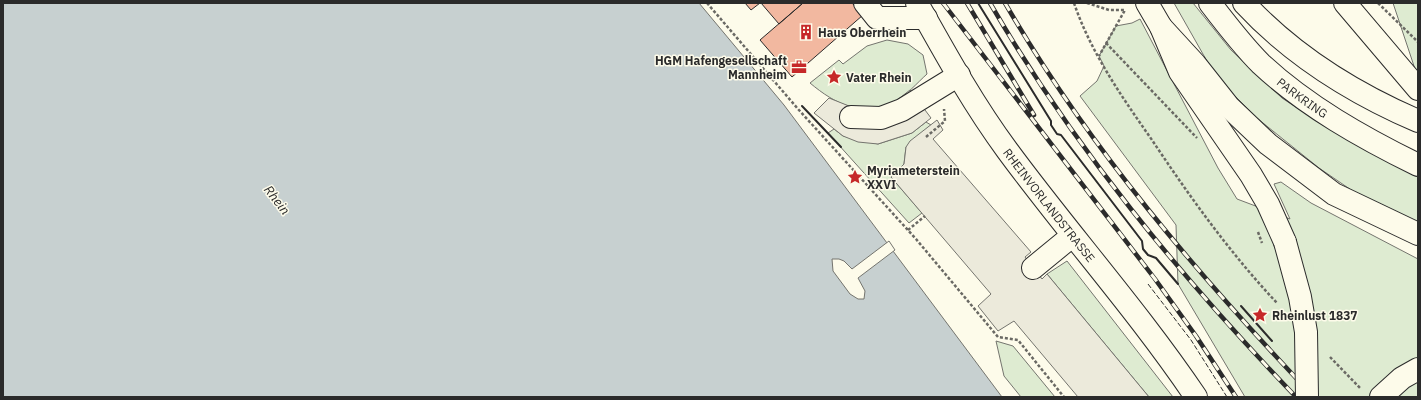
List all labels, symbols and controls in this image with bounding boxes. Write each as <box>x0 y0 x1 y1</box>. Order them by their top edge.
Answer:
building icon: Haus Oberrhein <box>797 23 815 41</box>
place label: Haus Oberrhein <box>818 25 906 40</box>
place label: HGM Hafengesellschaft Mannheim <box>655 53 787 82</box>
office icon: HGM Hafengesellschaft Mannheim <box>790 58 808 76</box>
place icon: Vater Rhein <box>825 68 843 86</box>
place label: Vater Rhein <box>846 70 912 85</box>
street label: PARKRING <box>1274 74 1331 121</box>
street label: RHEINVORLANDSTRASSE <box>1001 145 1099 265</box>
place label: Myriameterstein XXVI <box>867 163 960 192</box>
place icon: Myriameterstein XXVI <box>846 168 864 186</box>
water label: Rhein <box>260 182 294 218</box>
place icon: Rheinlust 1837 <box>1251 306 1269 324</box>
place label: Rheinlust 1837 <box>1272 308 1358 323</box>

